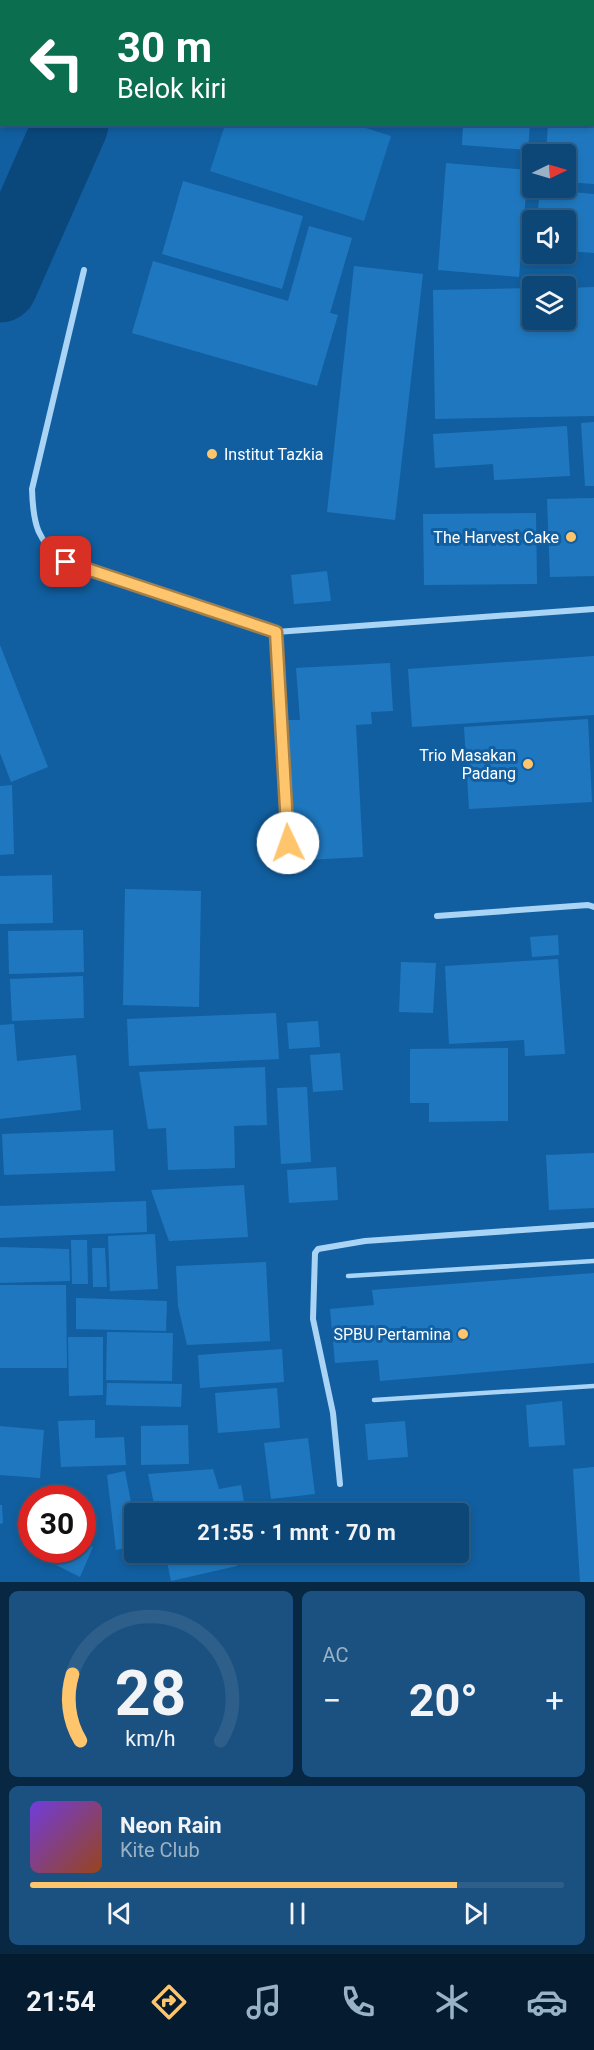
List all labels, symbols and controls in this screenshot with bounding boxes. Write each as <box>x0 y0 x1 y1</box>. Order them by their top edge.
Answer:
text: 30 m <box>117 23 212 72</box>
icon: left <box>18 24 96 102</box>
text: Belok kiri <box>117 73 226 105</box>
north arrow <box>522 144 576 198</box>
map controls <box>522 144 576 330</box>
button: sound <box>522 210 576 264</box>
button: layers <box>522 276 576 330</box>
place label: Institut Tazkia <box>224 445 324 464</box>
marker: Institut Tazkia <box>205 447 219 461</box>
place label: The Harvest Cake <box>433 528 559 547</box>
marker: The Harvest Cake <box>564 530 578 544</box>
pin <box>40 536 91 587</box>
icon: arrive <box>49 545 82 578</box>
place label: Trio Masakan Padang <box>419 746 516 783</box>
marker: Trio Masakan Padang <box>521 757 535 771</box>
position arrow <box>256 811 320 875</box>
place label: SPBU Pertamina <box>333 1325 451 1344</box>
marker: SPBU Pertamina <box>456 1327 470 1341</box>
speed limit sign: 30 <box>18 1485 96 1563</box>
text: 21:55 · 1 mnt · 70 m <box>197 1520 396 1545</box>
text: AC <box>323 1643 348 1667</box>
text: 28 <box>115 1657 187 1730</box>
text: 20° <box>409 1674 478 1727</box>
text: − <box>323 1681 341 1720</box>
text: + <box>545 1681 564 1720</box>
text: km/h <box>126 1726 176 1751</box>
text: Neon Rain <box>120 1813 222 1838</box>
text: Kite Club <box>120 1838 200 1862</box>
icon: previous <box>103 1897 136 1930</box>
icon: pause <box>281 1897 314 1930</box>
icon: next <box>459 1897 492 1930</box>
icon: directions <box>148 1981 190 2023</box>
icon: music <box>243 1981 285 2023</box>
icon: phone <box>337 1981 379 2023</box>
icon: climate <box>431 1981 473 2023</box>
icon: car <box>526 1981 568 2023</box>
text: 21:54 <box>26 1986 96 2018</box>

